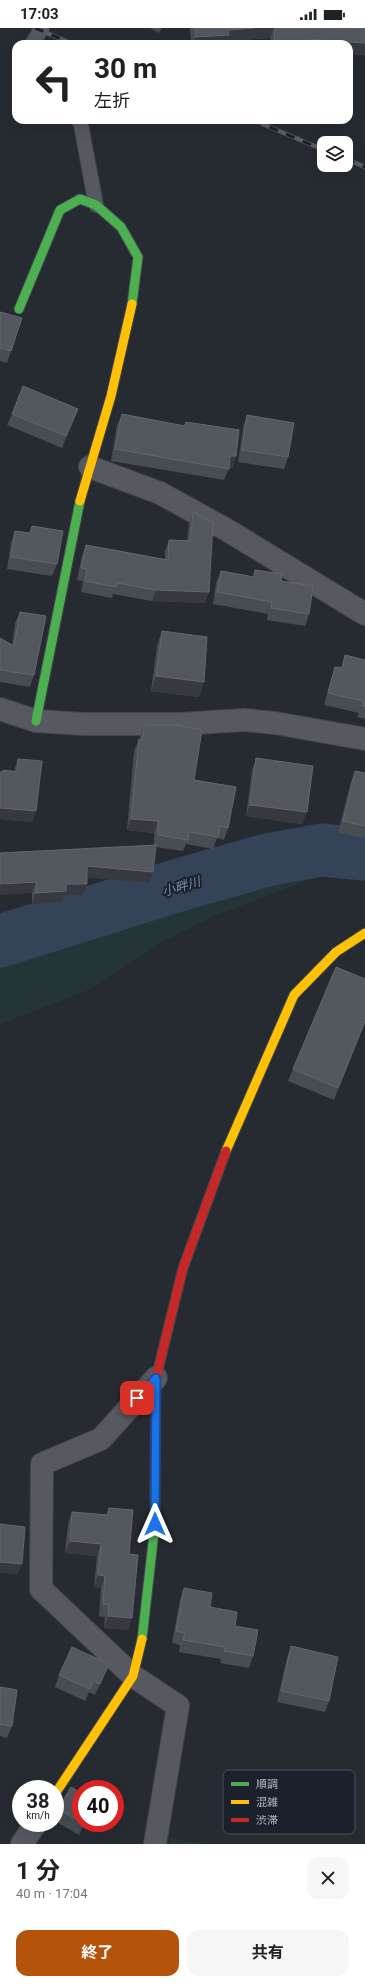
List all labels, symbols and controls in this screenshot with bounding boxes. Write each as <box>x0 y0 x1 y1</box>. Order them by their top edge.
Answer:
text: 17:03 <box>20 5 59 23</box>
text: 30 m <box>94 52 157 85</box>
icon: left <box>28 56 80 108</box>
text: 左折 <box>94 90 130 111</box>
map controls <box>317 136 353 172</box>
button: layers <box>317 136 353 172</box>
water label: 小畔川 <box>160 873 204 899</box>
pin <box>120 1381 154 1415</box>
icon: arrive <box>126 1387 148 1409</box>
position arrow <box>134 1503 176 1545</box>
legend <box>223 1770 355 1834</box>
text: 順調 <box>256 1778 278 1791</box>
speed limit sign: 40 <box>72 1780 124 1832</box>
text: 38 <box>27 1789 49 1813</box>
text: 混雑 <box>256 1796 278 1809</box>
text: km/h <box>26 1810 50 1821</box>
text: 渋滞 <box>256 1814 278 1827</box>
text: 1 分 <box>16 1857 60 1885</box>
button: close <box>307 1857 349 1899</box>
text: 40 m · 17:04 <box>16 1886 87 1901</box>
button: 終了 <box>16 1930 179 1976</box>
button: 共有 <box>187 1930 349 1976</box>

